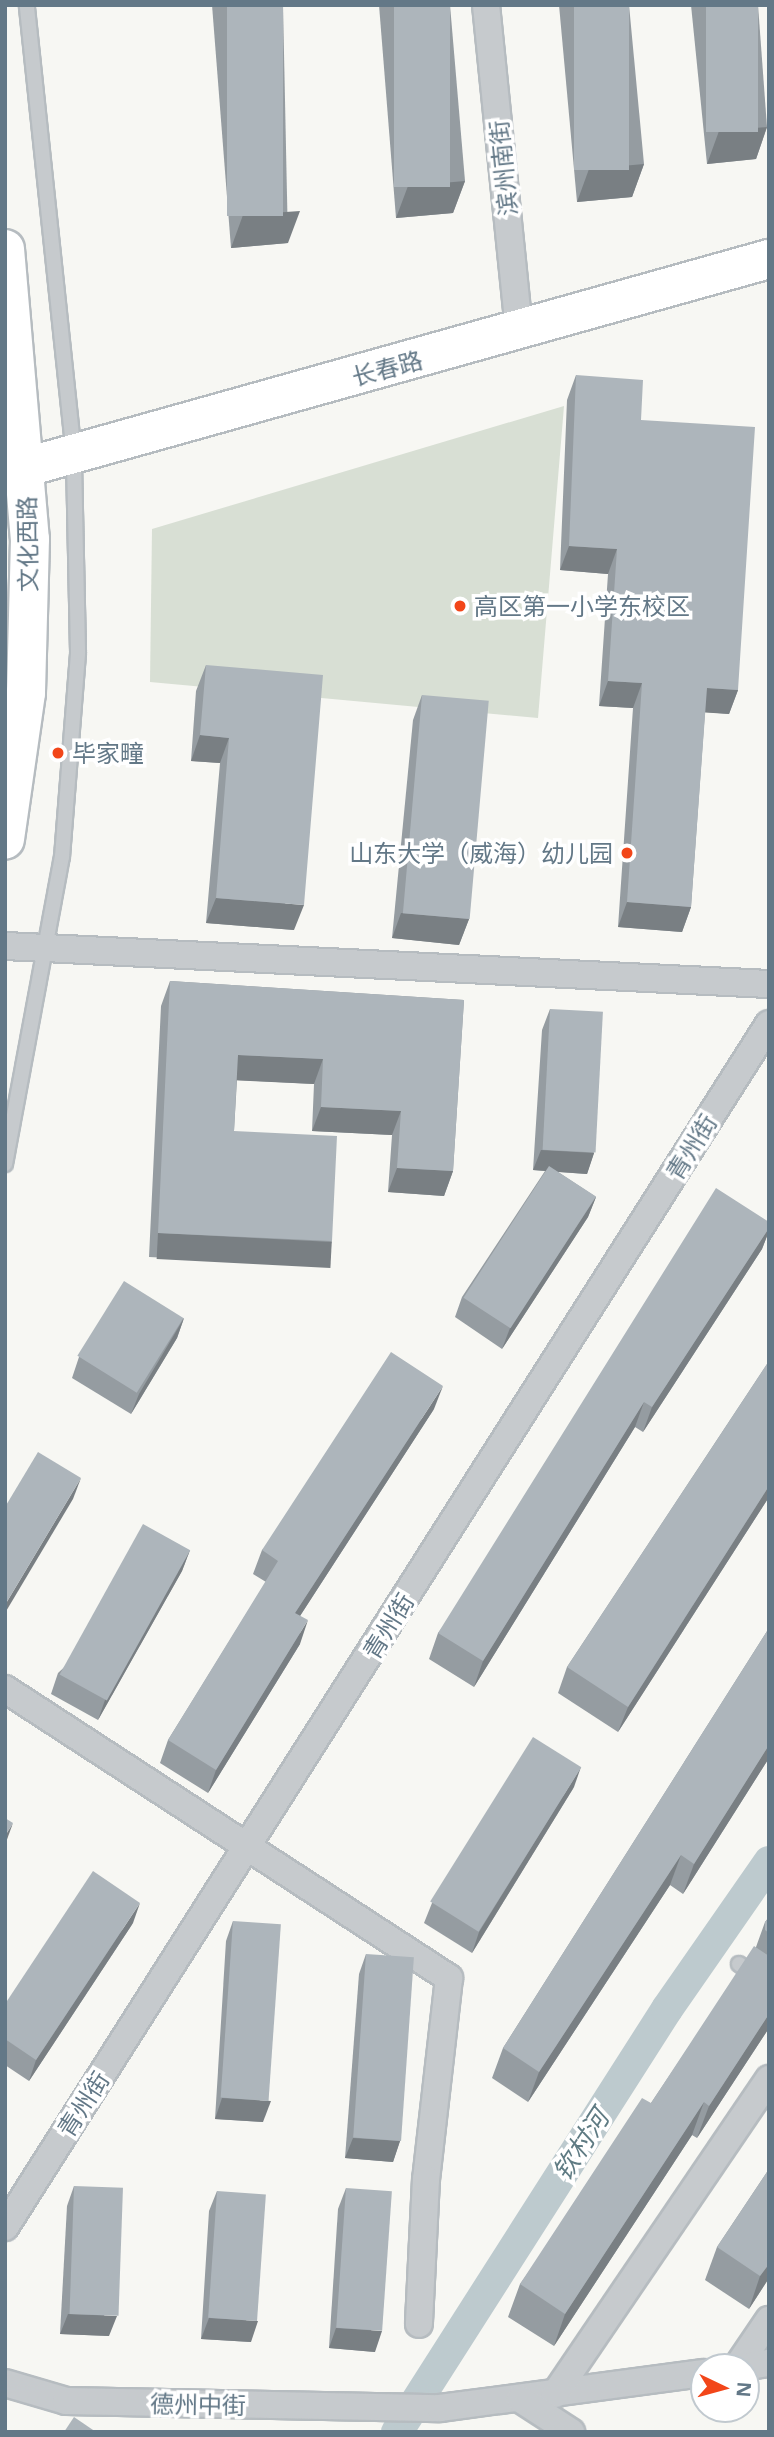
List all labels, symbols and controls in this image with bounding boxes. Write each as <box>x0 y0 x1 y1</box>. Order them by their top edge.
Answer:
street label: 滨州南街 <box>484 119 522 217</box>
street label: 长春路 <box>348 345 426 391</box>
street label: 文化西路 <box>12 496 42 592</box>
place label: 高区第一小学东校区 <box>474 592 690 620</box>
marker: 高区第一小学东校区 <box>452 598 468 614</box>
place label: 毕家疃 <box>72 739 144 767</box>
marker: 毕家疃 <box>50 745 66 761</box>
place label: 山东大学（威海）幼儿园 <box>349 839 613 867</box>
marker: 山东大学（威海）幼儿园 <box>619 845 635 861</box>
street label: 青州街 <box>660 1109 722 1185</box>
street label: 青州街 <box>357 1588 419 1664</box>
street label: 青州街 <box>51 2066 115 2142</box>
water label: 钦村河 <box>547 2104 615 2186</box>
north arrow <box>690 2353 760 2423</box>
text: N <box>730 2381 758 2398</box>
street label: 德州中街 <box>150 2389 246 2419</box>

